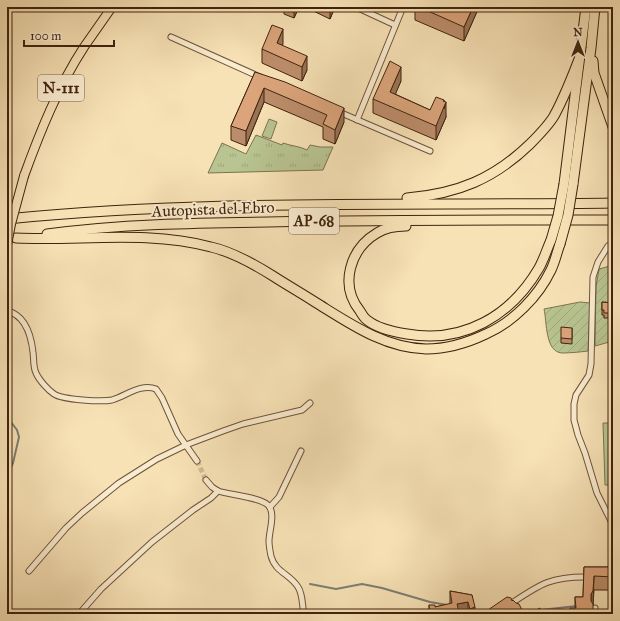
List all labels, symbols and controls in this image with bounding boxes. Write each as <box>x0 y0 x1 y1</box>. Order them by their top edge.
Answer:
scale bar <box>24 22 114 48</box>
north arrow <box>558 22 598 62</box>
text: N <box>573 26 583 39</box>
text: 100 m <box>30 29 61 43</box>
road number: N-111 <box>38 75 84 101</box>
street label: Autopista del Ebro <box>150 197 275 221</box>
road number: AP-68 <box>289 208 339 234</box>

